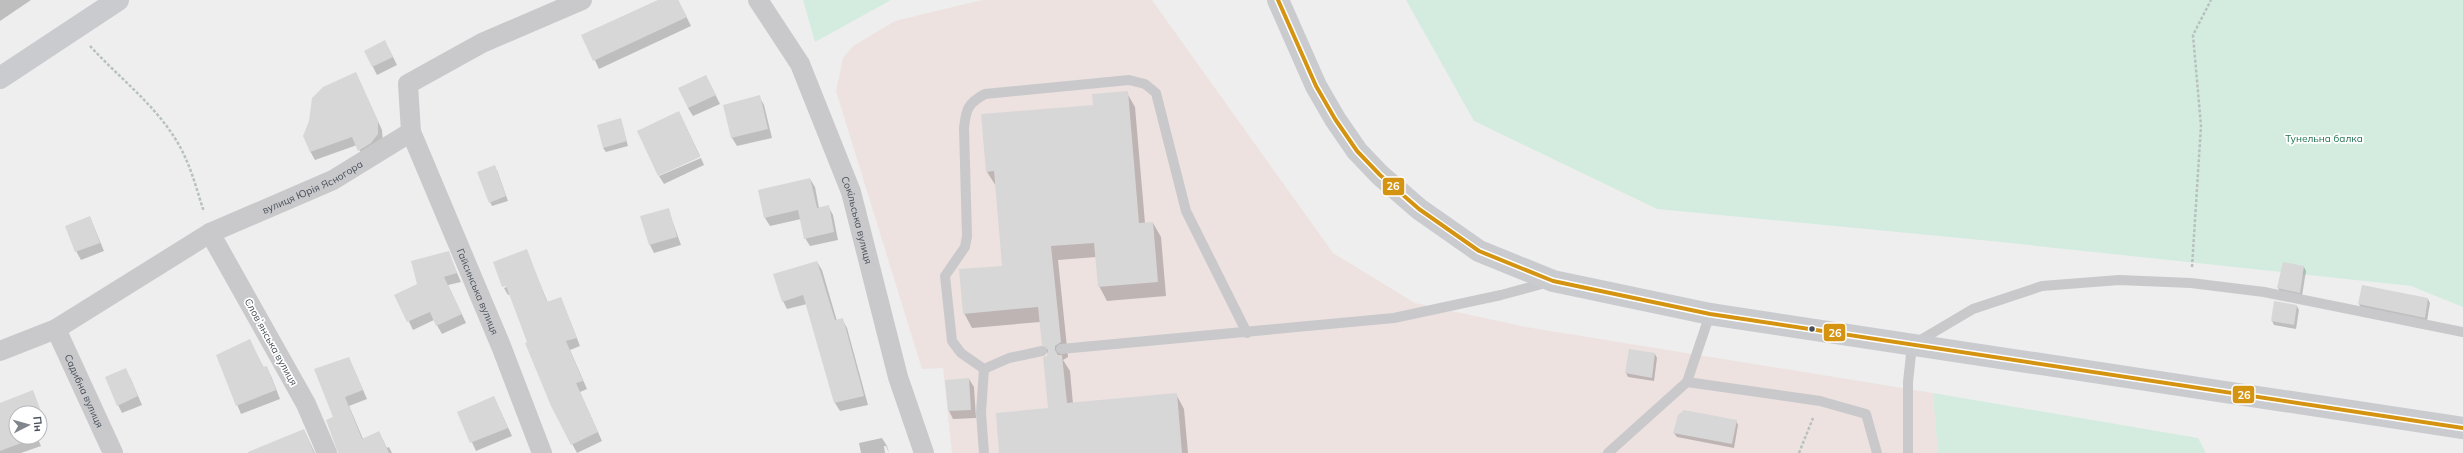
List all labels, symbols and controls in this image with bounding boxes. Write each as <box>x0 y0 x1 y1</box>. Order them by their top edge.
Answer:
park label: Тунельна балка <box>2285 132 2363 145</box>
street label: вулиця Юрія Ясногора <box>260 157 365 216</box>
street label: Сокільська вулиця <box>839 174 876 265</box>
line badge: 26 <box>1382 177 1405 196</box>
text: 26 <box>1386 179 1400 193</box>
street label: Гайсинська вулиця <box>454 246 502 336</box>
street label: Словʼянська вулиця <box>242 296 300 388</box>
line badge: 26 <box>1823 323 1846 342</box>
unlabelled marker <box>1807 324 1817 334</box>
text: 26 <box>1828 326 1842 340</box>
street label: Садибна вулиця <box>62 352 107 430</box>
line badge: 26 <box>2232 385 2255 404</box>
text: 26 <box>2237 388 2251 402</box>
north arrow <box>8 405 48 445</box>
text: Пн <box>30 416 46 432</box>

